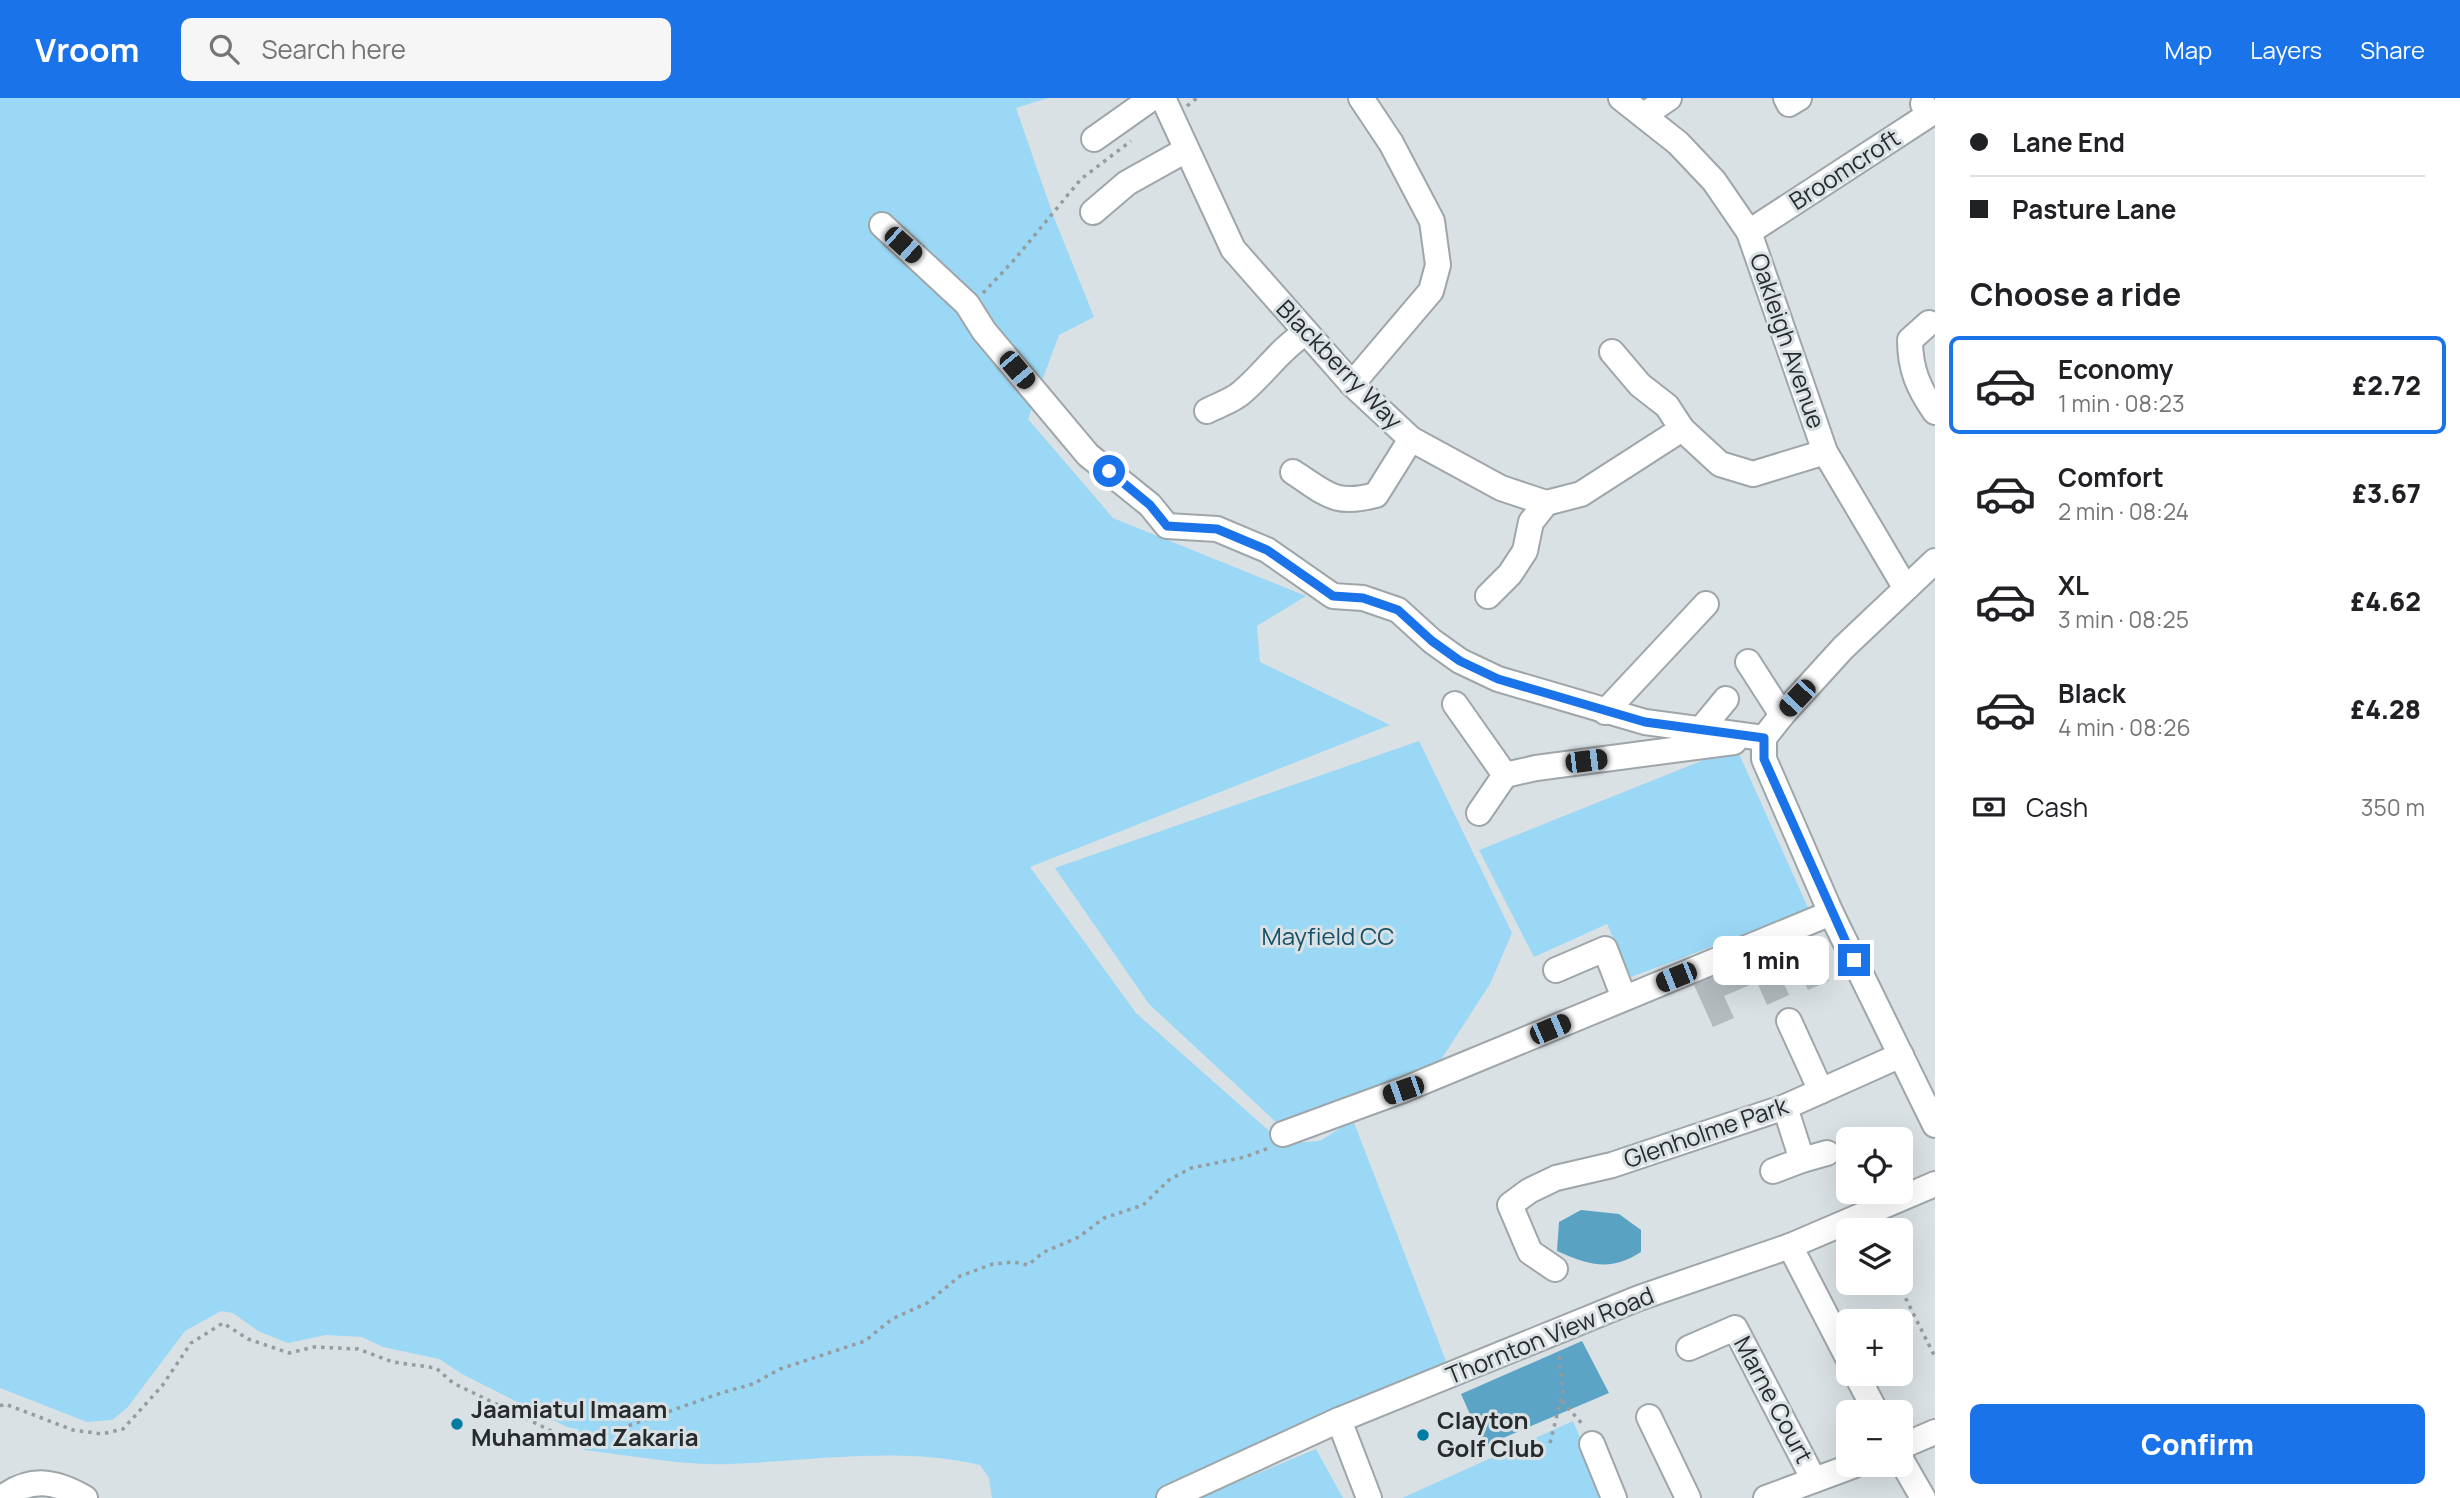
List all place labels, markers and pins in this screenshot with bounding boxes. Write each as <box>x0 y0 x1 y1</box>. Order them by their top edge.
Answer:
place label: Jaamiatul Imaam Muhammad Zakaria <box>471 1392 699 1453</box>
place label: Clayton Golf Club <box>1437 1403 1544 1464</box>
marker: Jaamiatul Imaam Muhammad Zakaria <box>449 1416 465 1432</box>
marker: Clayton Golf Club <box>1415 1427 1431 1443</box>

